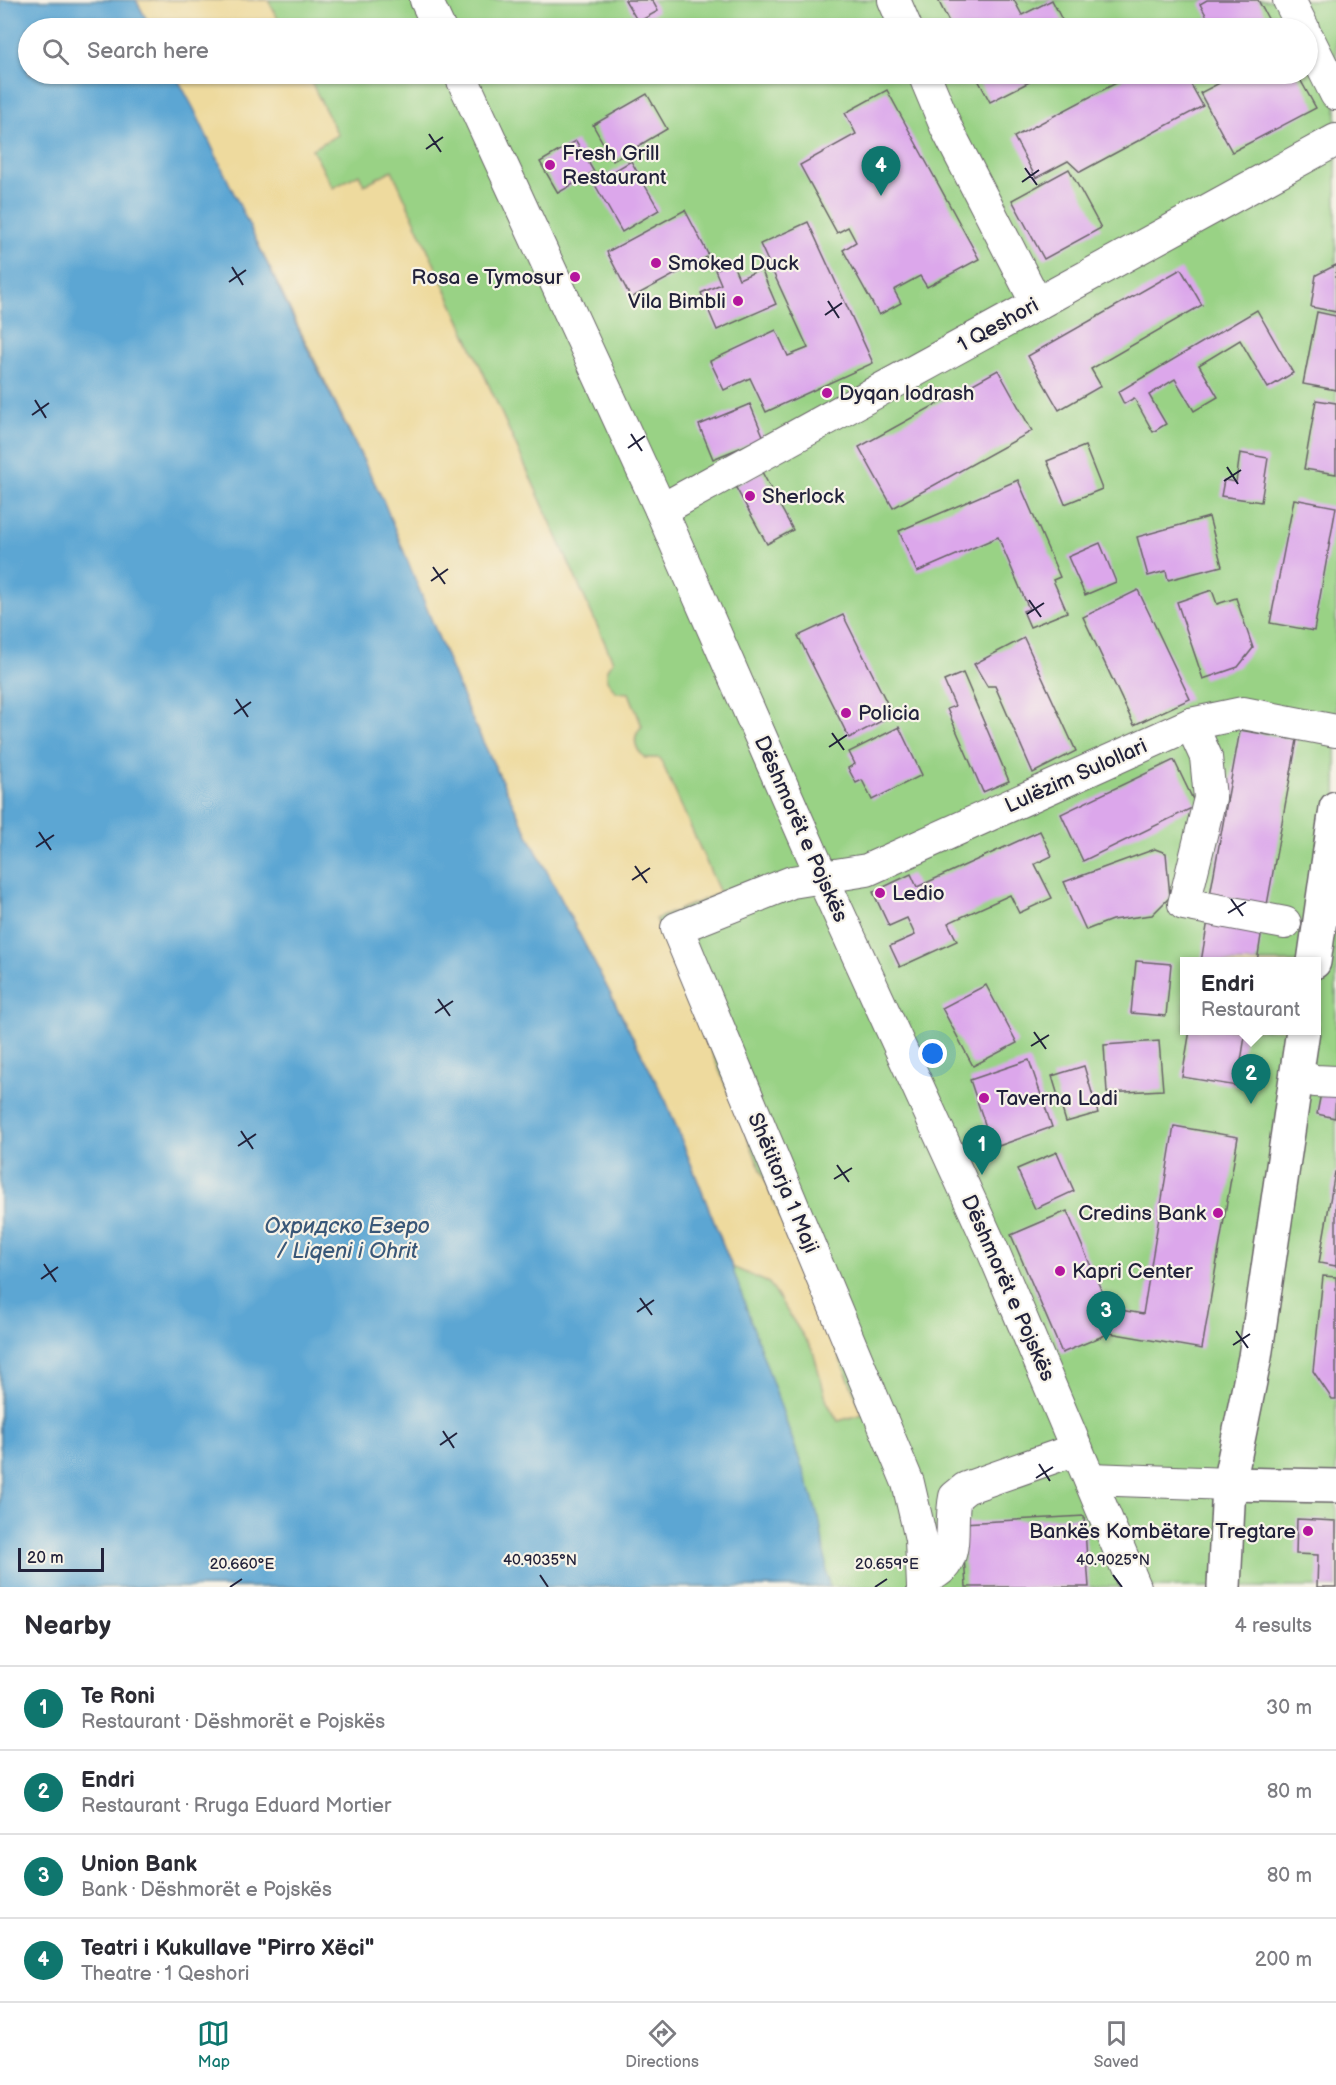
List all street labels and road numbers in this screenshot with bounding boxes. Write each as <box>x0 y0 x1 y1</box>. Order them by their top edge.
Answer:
street label: 1 Qeshori <box>953 292 1043 358</box>
street label: Dëshmorët e Pojskës <box>749 732 853 926</box>
street label: Lulëzim Sulollari <box>1001 733 1151 819</box>
street label: Shëtitorja 1 Maji <box>742 1109 824 1257</box>
street label: Dëshmorët e Pojskës <box>956 1191 1060 1385</box>

